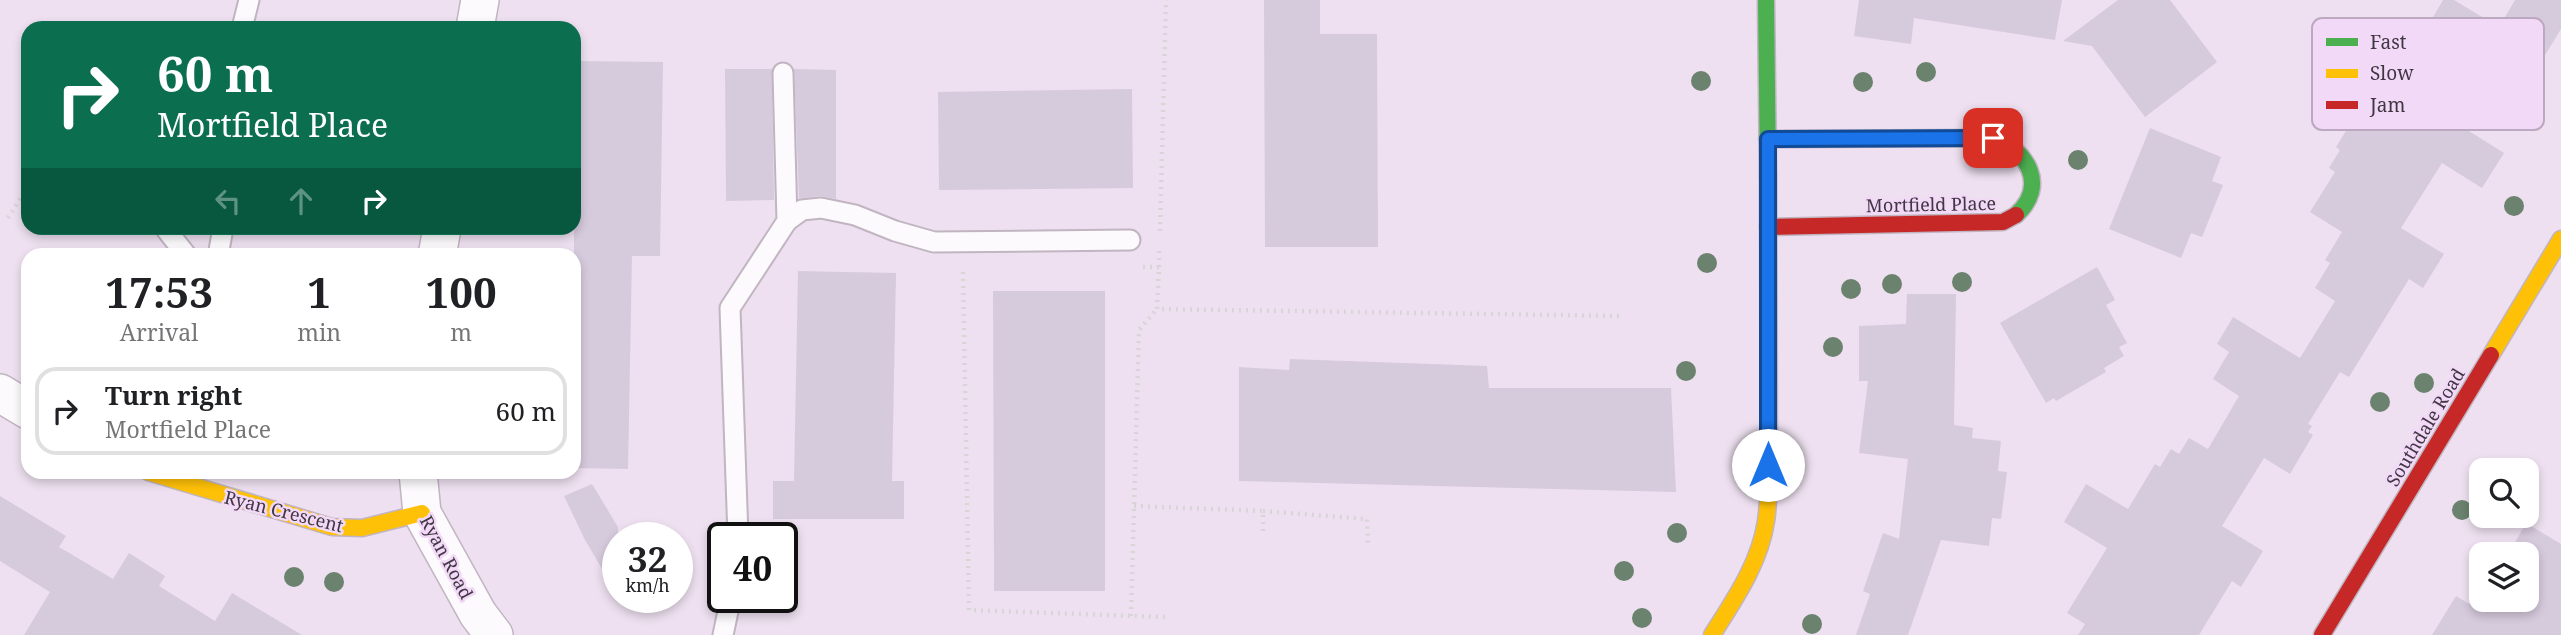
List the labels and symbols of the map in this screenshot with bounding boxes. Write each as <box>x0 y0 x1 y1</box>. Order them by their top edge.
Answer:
legend <box>2312 18 2544 130</box>
text: Fast <box>2370 29 2407 55</box>
text: Slow <box>2370 60 2414 86</box>
text: Jam <box>2369 92 2405 118</box>
pin <box>1963 108 2023 168</box>
street label: Mortfield Place <box>1866 191 1996 217</box>
street label: Southdale Road <box>2380 363 2470 491</box>
position arrow <box>1731 428 1805 502</box>
street label: Ryan Crescent <box>222 485 346 537</box>
street label: Ryan Road <box>415 511 479 603</box>
speed limit sign: 40 <box>707 522 798 613</box>

